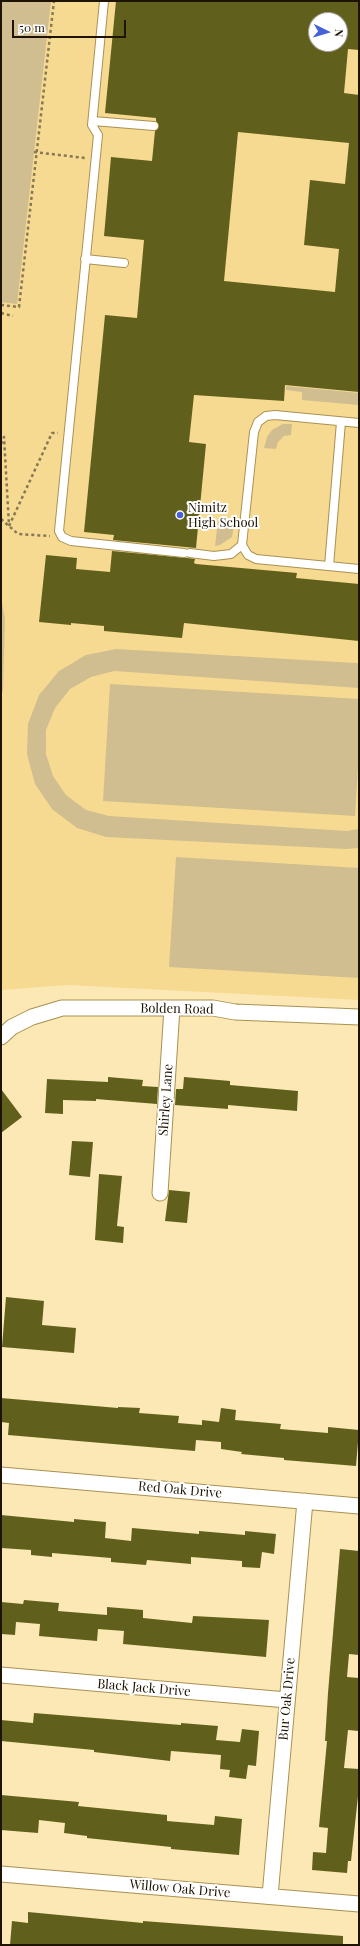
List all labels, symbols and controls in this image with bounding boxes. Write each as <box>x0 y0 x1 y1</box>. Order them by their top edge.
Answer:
scale bar <box>14 12 128 38</box>
north arrow <box>308 12 348 52</box>
text: 50 m <box>19 19 45 35</box>
text: N <box>332 28 347 38</box>
place label: Nimitz High School <box>188 500 258 531</box>
marker: Nimitz High School <box>175 510 185 520</box>
street label: Bolden Road <box>140 1001 214 1017</box>
street label: Shirley Lane <box>156 1063 176 1137</box>
street label: Red Oak Drive <box>137 1479 223 1501</box>
street label: Bur Oak Drive <box>276 1657 298 1741</box>
street label: Black Jack Drive <box>97 1676 191 1700</box>
street label: Willow Oak Drive <box>129 1877 231 1901</box>

